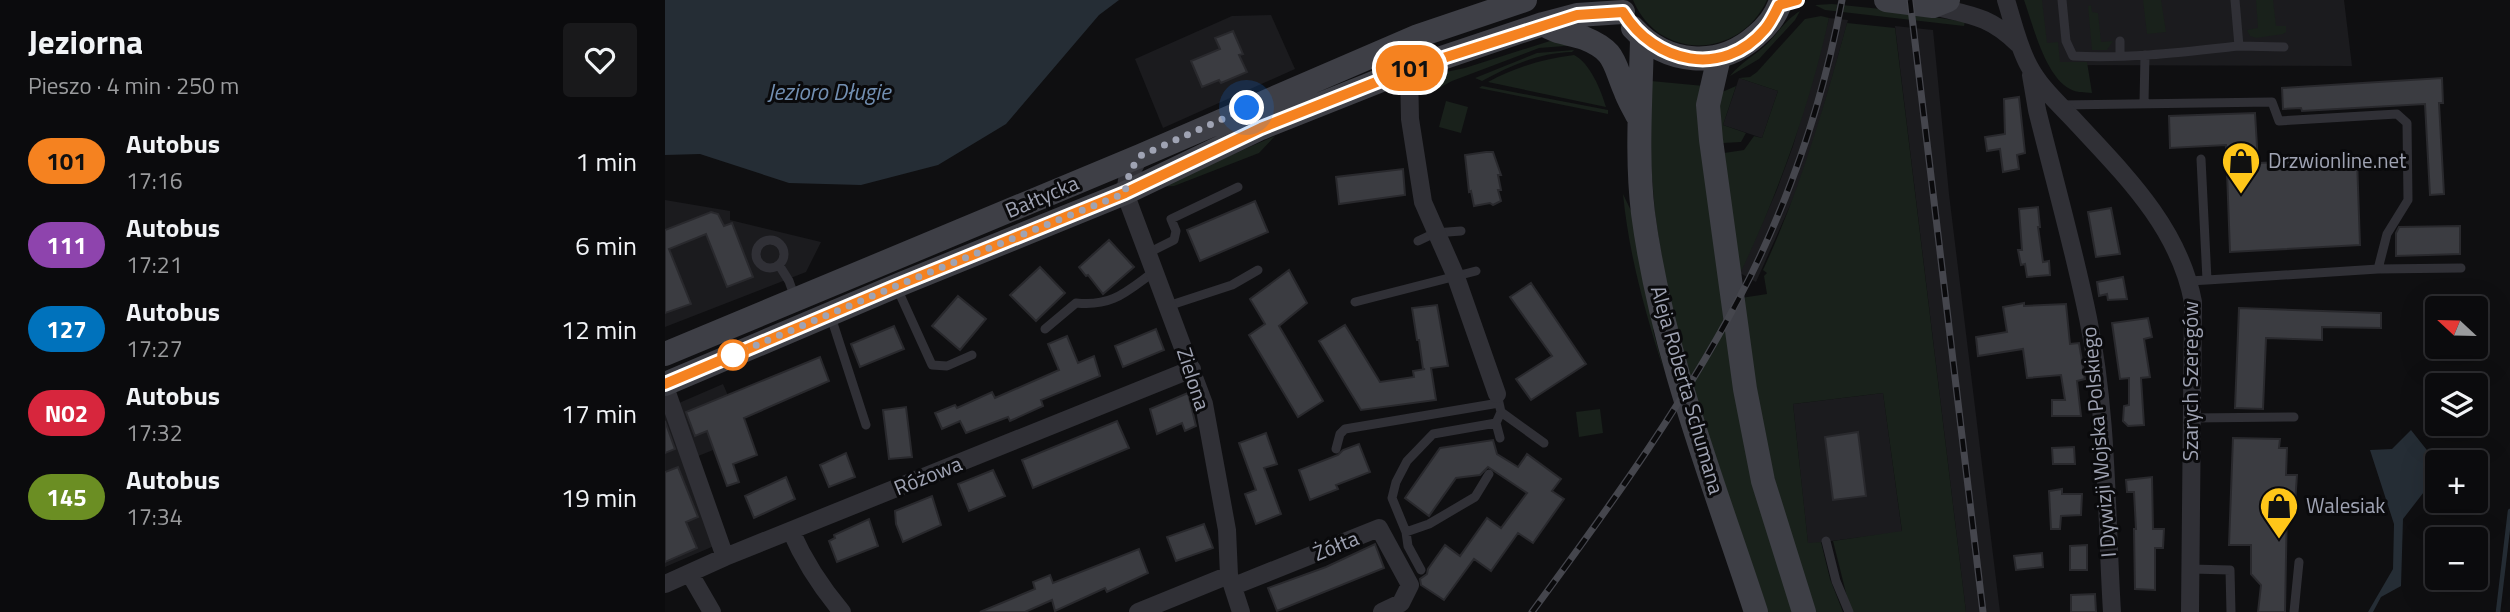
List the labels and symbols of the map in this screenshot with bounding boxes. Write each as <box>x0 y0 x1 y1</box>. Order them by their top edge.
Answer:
line badge: 101 <box>1370 45 1450 91</box>
water label: Jezioro Długie <box>767 74 892 109</box>
your location <box>1229 90 1264 125</box>
shop icon: Drzwionline.net <box>2220 140 2262 195</box>
place label: Drzwionline.net <box>2268 144 2407 176</box>
street label: Bałtycka <box>1000 166 1084 226</box>
street label: Aleja Roberta Schumana <box>1643 282 1733 498</box>
north arrow <box>2425 296 2489 359</box>
street label: Szarych Szeregów <box>2174 301 2206 461</box>
street label: I Dywizji Wojska Polskiego <box>2072 325 2124 559</box>
unlabelled marker <box>718 340 748 370</box>
street label: Zielona <box>1169 343 1219 415</box>
street label: Różowa <box>889 447 967 503</box>
shop icon: Walesiak <box>2258 485 2300 540</box>
place label: Walesiak <box>2306 489 2385 521</box>
street label: Żółta <box>1308 521 1364 569</box>

